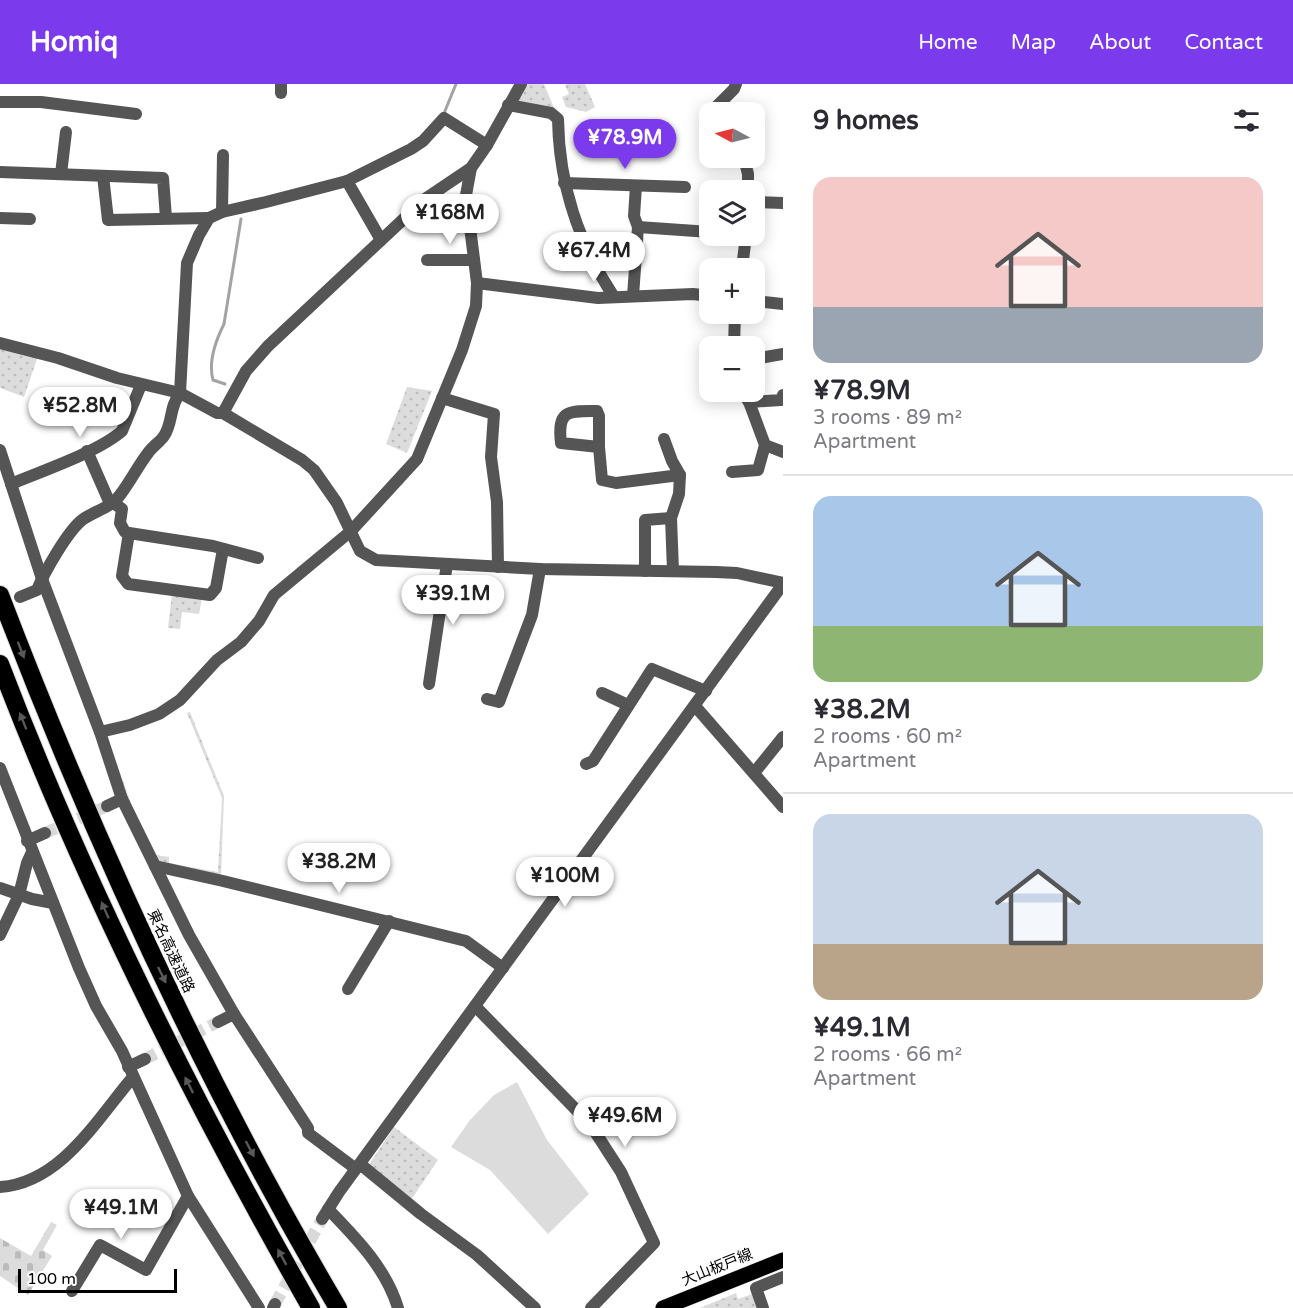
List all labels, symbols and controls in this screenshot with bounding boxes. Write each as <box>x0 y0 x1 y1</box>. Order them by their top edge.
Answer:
text: Homiq <box>30 25 118 59</box>
text: Home <box>918 30 978 55</box>
text: Map <box>1011 30 1056 55</box>
text: About <box>1089 30 1151 55</box>
text: Contact <box>1184 30 1263 55</box>
north arrow <box>699 102 765 168</box>
map controls <box>699 102 765 402</box>
icon: filters <box>1230 104 1263 137</box>
text: 9 homes <box>813 105 919 136</box>
pin: ¥78.9M <box>576 119 674 170</box>
text: ¥78.9M <box>587 126 663 150</box>
button: layers <box>699 180 765 246</box>
pin: ¥168M <box>408 194 492 245</box>
text: ¥168M <box>415 201 485 225</box>
icon: home <box>984 216 1092 324</box>
pin: ¥67.4M <box>545 232 643 283</box>
text: ¥67.4M <box>557 239 631 263</box>
button: + <box>699 258 765 324</box>
button: − <box>699 336 765 402</box>
text: ¥78.9M <box>813 375 911 406</box>
pin: ¥52.8M <box>31 387 129 438</box>
text: ¥52.8M <box>42 394 118 418</box>
text: 3 rooms · 89 m² <box>813 406 962 430</box>
text: Apartment <box>813 430 916 454</box>
icon: home <box>984 535 1092 643</box>
pin: ¥39.1M <box>404 575 502 626</box>
text: ¥39.1M <box>415 582 491 606</box>
one-way arrow <box>17 641 26 659</box>
text: ¥38.2M <box>813 694 911 725</box>
one-way arrow <box>18 712 28 730</box>
text: 2 rooms · 60 m² <box>813 725 962 749</box>
text: Apartment <box>813 749 916 773</box>
pin: ¥38.2M <box>290 843 388 894</box>
text: ¥38.2M <box>301 850 377 874</box>
icon: home <box>984 853 1092 961</box>
pin: ¥100M <box>523 857 607 908</box>
text: ¥100M <box>530 864 600 888</box>
one-way arrow <box>100 900 110 918</box>
street label: 東名高速道路 <box>144 906 198 996</box>
one-way arrow <box>158 967 167 984</box>
text: ¥49.1M <box>813 1012 911 1043</box>
text: 2 rooms · 66 m² <box>813 1043 962 1067</box>
text: Apartment <box>813 1067 916 1091</box>
one-way arrow <box>185 1077 194 1094</box>
pin: ¥49.6M <box>576 1097 674 1148</box>
text: ¥49.6M <box>587 1104 663 1128</box>
one-way arrow <box>245 1141 255 1158</box>
pin: ¥49.1M <box>72 1189 170 1240</box>
text: ¥49.1M <box>83 1196 159 1220</box>
street label: 大山板戸線 <box>679 1245 755 1289</box>
one-way arrow <box>277 1248 287 1265</box>
scale bar <box>18 1266 177 1294</box>
text: 100 m <box>27 1269 76 1289</box>

